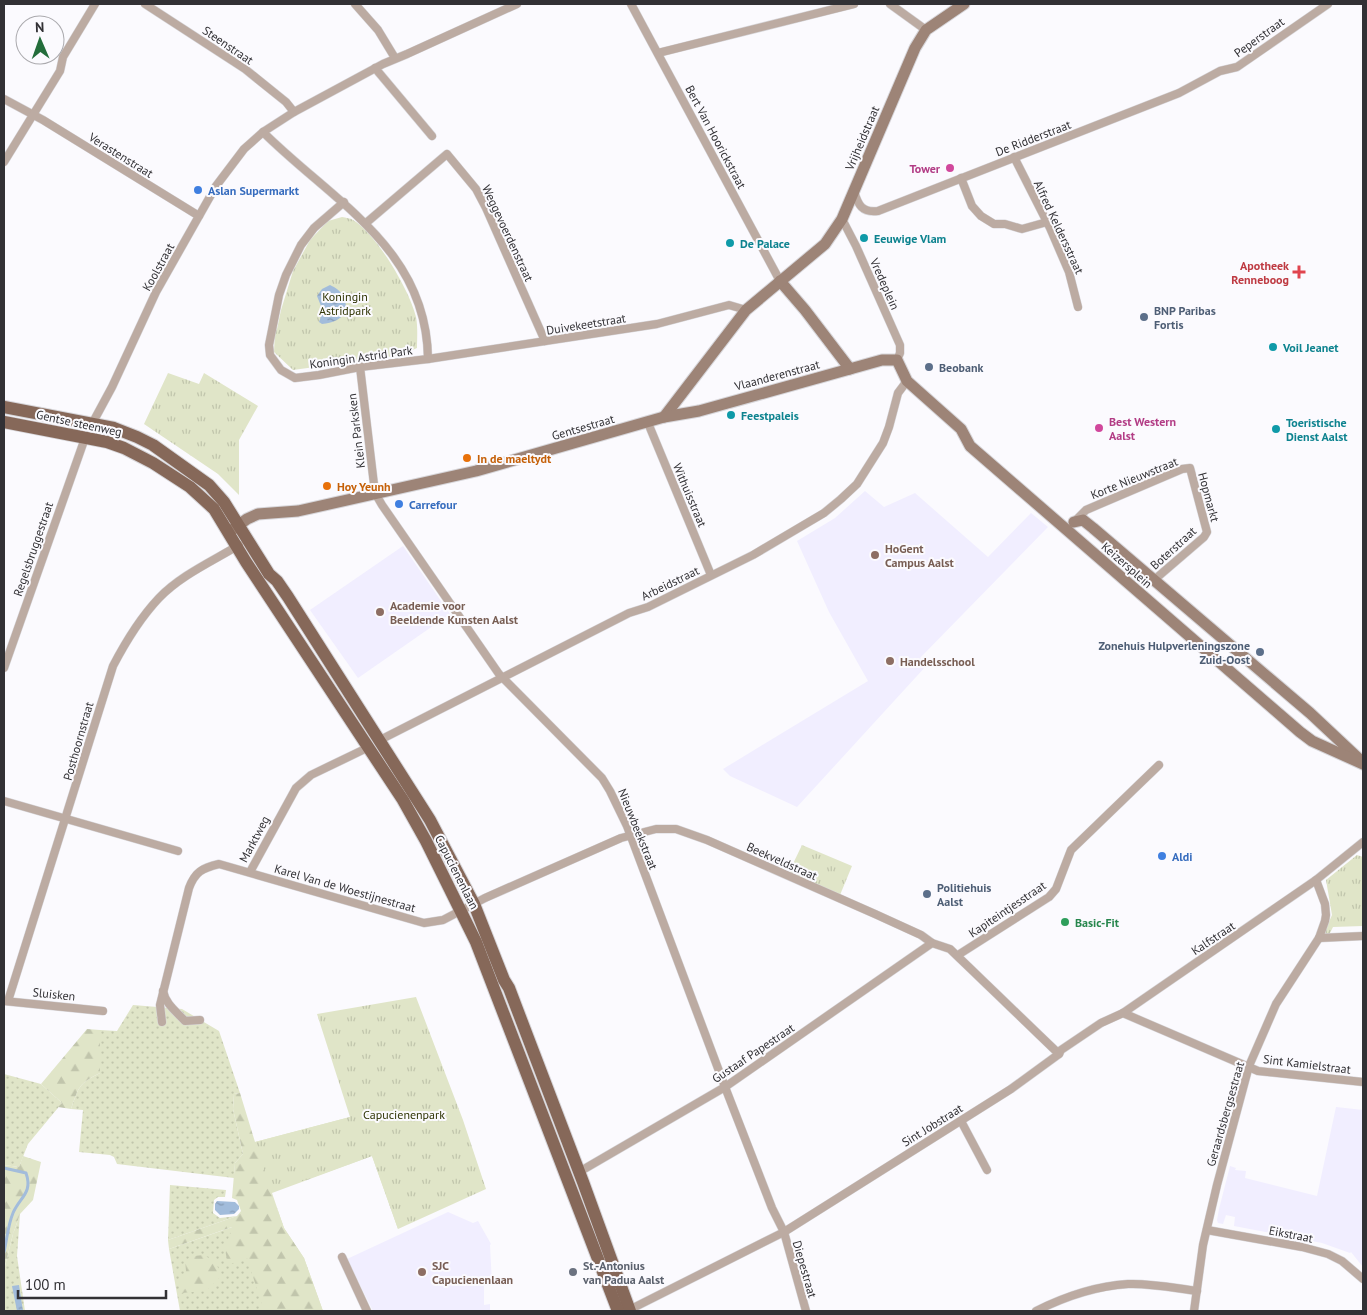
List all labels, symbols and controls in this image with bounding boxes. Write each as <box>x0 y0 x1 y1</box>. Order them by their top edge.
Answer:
street label: Peperstraat <box>1231 14 1287 60</box>
north arrow <box>15 15 65 65</box>
text: N <box>35 18 44 36</box>
street label: Steenstraat <box>200 23 256 67</box>
street label: Bert Van Hoorickstraat <box>682 83 750 191</box>
street label: Vrijheidstraat <box>841 104 882 173</box>
street label: De Ridderstraat <box>993 117 1073 159</box>
street label: Verastenstraat <box>85 129 156 181</box>
place label: Tower <box>910 161 941 176</box>
marker: Tower <box>944 162 956 174</box>
street label: Alfred Keldersstraat <box>1031 178 1087 276</box>
street label: Weggevoerdenstraat <box>479 182 537 284</box>
place label: Aslan Supermarkt <box>208 183 300 198</box>
marker: Aslan Supermarkt <box>192 184 204 196</box>
place label: Eeuwige Vlam <box>874 231 947 246</box>
marker: Eeuwige Vlam <box>858 232 870 244</box>
place label: De Palace <box>740 236 790 251</box>
marker: De Palace <box>724 237 736 249</box>
street label: Koolstraat <box>139 240 177 294</box>
street label: Vredeplein <box>867 255 903 312</box>
place label: Apotheek Renneboog <box>1231 258 1289 287</box>
marker: Apotheek Renneboog <box>1293 266 1305 278</box>
park label: Koningin Astridpark <box>319 289 371 318</box>
place label: BNP Paribas Fortis <box>1154 303 1216 332</box>
street label: Duivekeetstraat <box>545 310 627 338</box>
marker: BNP Paribas Fortis <box>1138 311 1150 323</box>
place label: Voil Jeanet <box>1282 340 1339 355</box>
marker: Voil Jeanet <box>1267 341 1279 353</box>
street label: Koningin Astrid Park <box>309 342 414 372</box>
street label: Vlaanderenstraat <box>732 356 821 394</box>
place label: Beobank <box>939 360 983 375</box>
marker: Beobank <box>923 361 935 373</box>
street label: Klein Parksken <box>344 393 368 469</box>
street label: Gentse steenweg <box>35 407 123 439</box>
place label: Feestpaleis <box>741 408 799 423</box>
marker: Feestpaleis <box>725 409 737 421</box>
street label: Gentsestraat <box>550 411 616 443</box>
place label: Best Western Aalst <box>1109 414 1176 443</box>
place label: Toeristische Dienst Aalst <box>1286 415 1348 444</box>
marker: Best Western Aalst <box>1093 422 1105 434</box>
marker: Toeristische Dienst Aalst <box>1270 423 1282 435</box>
place label: In de maeltydt <box>477 451 552 466</box>
marker: In de maeltydt <box>461 452 473 464</box>
street label: Korte Nieuwstraat <box>1088 454 1180 502</box>
street label: Withuisstraat <box>670 461 710 529</box>
street label: Hopmarkt <box>1195 471 1223 523</box>
place label: Hoy Yeunh <box>337 479 391 494</box>
marker: Hoy Yeunh <box>321 480 333 492</box>
place label: Carrefour <box>409 497 458 512</box>
marker: Carrefour <box>393 498 405 510</box>
street label: Regelsbruggestraat <box>10 500 56 598</box>
street label: Boterstraat <box>1147 523 1199 573</box>
street label: Keizersplein <box>1099 539 1155 591</box>
place label: HoGent Campus Aalst <box>885 541 955 570</box>
marker: HoGent Campus Aalst <box>869 549 881 561</box>
street label: Arbeidstraat <box>639 563 701 603</box>
place label: Academie voor Beeldende Kunsten Aalst <box>390 598 519 627</box>
marker: Academie voor Beeldende Kunsten Aalst <box>374 606 386 618</box>
place label: Zonehuis Hulpverleningszone Zuid-Oost <box>1099 638 1251 667</box>
marker: Zonehuis Hulpverleningszone Zuid-Oost <box>1254 646 1266 658</box>
place label: Handelsschool <box>900 654 975 669</box>
marker: Handelsschool <box>884 655 896 667</box>
street label: Posthoornstraat <box>60 700 96 782</box>
street label: Nieuwbeekstraat <box>615 786 661 872</box>
street label: Marktweg <box>236 813 272 865</box>
street label: Capucienenlaan <box>432 832 482 912</box>
street label: Beekveldstraat <box>744 839 820 883</box>
place label: Aldi <box>1172 849 1192 864</box>
marker: Aldi <box>1156 850 1168 862</box>
street label: Karel Van de Woestijnestraat <box>273 861 417 915</box>
street label: Kapiteintjesstraat <box>965 878 1049 940</box>
place label: Politiehuis Aalst <box>937 880 991 909</box>
marker: Politiehuis Aalst <box>921 888 933 900</box>
place label: Basic-Fit <box>1075 915 1120 930</box>
marker: Basic-Fit <box>1059 916 1071 928</box>
street label: Kalfstraat <box>1188 918 1238 958</box>
street label: Sluisken <box>32 984 76 1004</box>
street label: Gustaaf Papestraat <box>709 1020 797 1086</box>
street label: Sint Kamielstraat <box>1262 1051 1352 1077</box>
street label: Geraardsbergsestraat <box>1203 1060 1247 1168</box>
street label: Sint Jobstraat <box>899 1100 965 1150</box>
park label: Capucienenpark <box>363 1107 445 1122</box>
street label: Eikstraat <box>1268 1222 1314 1246</box>
street label: Diepestraat <box>790 1239 820 1299</box>
place label: SJC Capucienenlaan <box>432 1258 513 1287</box>
place label: St.-Antonius van Padua Aalst <box>582 1258 665 1287</box>
marker: SJC Capucienenlaan <box>416 1266 428 1278</box>
marker: St.-Antonius van Padua Aalst <box>567 1266 579 1278</box>
scale bar <box>18 1268 165 1300</box>
text: 100 m <box>25 1275 66 1294</box>

